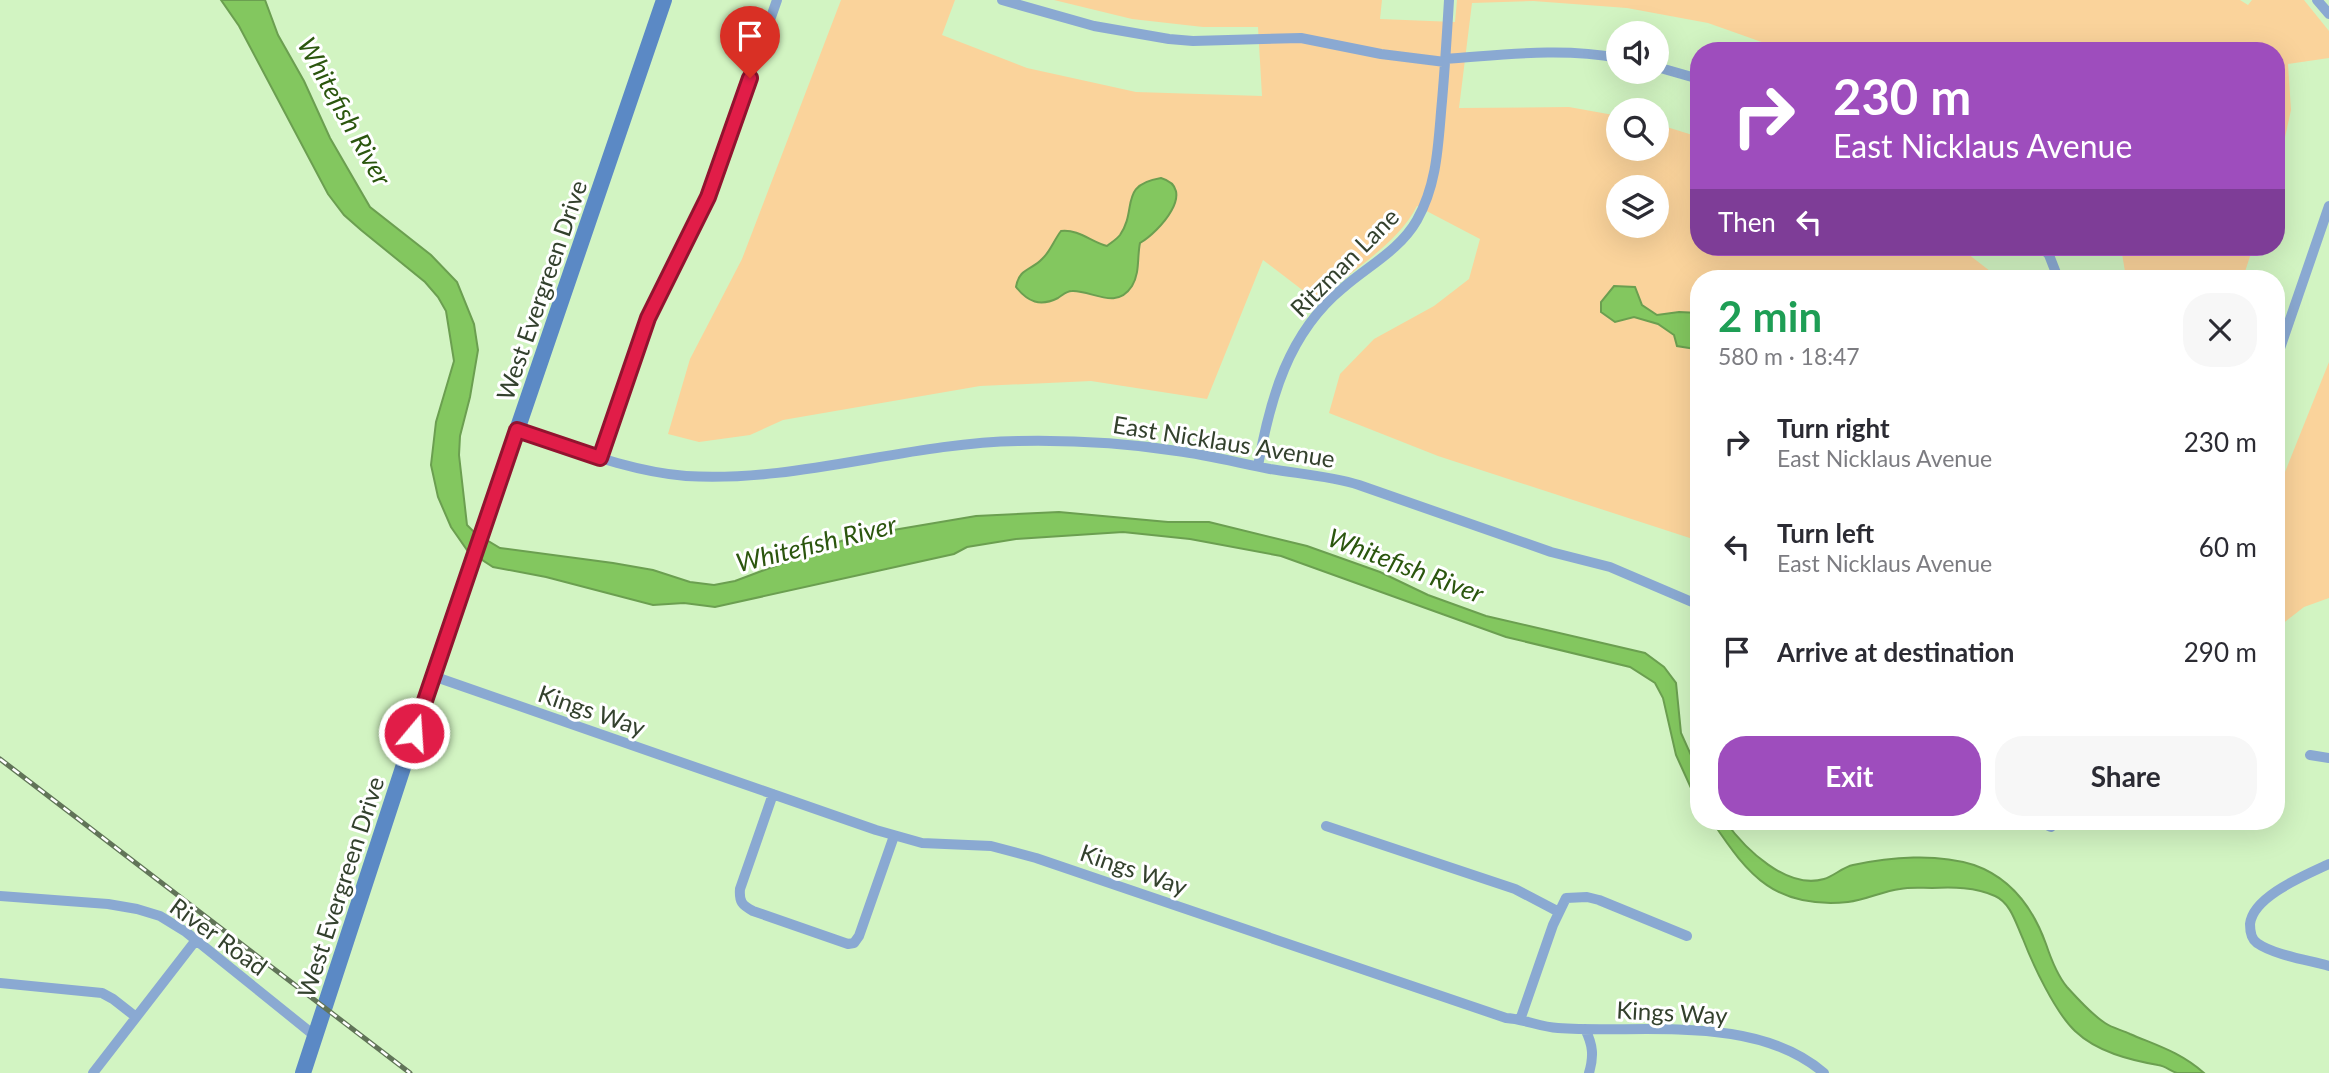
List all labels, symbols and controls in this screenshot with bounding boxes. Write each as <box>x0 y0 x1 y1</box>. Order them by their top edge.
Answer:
pin <box>720 6 780 78</box>
icon: arrive <box>731 17 769 55</box>
map controls <box>1606 21 1669 238</box>
button: sound <box>1606 21 1669 84</box>
water label: Whitefish River <box>291 31 399 192</box>
text: 230 m <box>1833 67 1971 125</box>
icon: right <box>1718 70 1809 161</box>
button: search <box>1606 98 1669 161</box>
text: East Nicklaus Avenue <box>1833 126 2132 165</box>
button: layers <box>1606 175 1669 238</box>
street label: West Evergreen Drive <box>490 176 592 404</box>
street label: Ritzman Lane <box>1284 202 1404 322</box>
icon: left <box>1790 203 1828 241</box>
text: Then <box>1718 206 1776 238</box>
text: 2 min <box>1718 291 1822 341</box>
button: close <box>2183 293 2257 367</box>
text: 580 m · 18:47 <box>1718 342 1860 370</box>
street label: East Nicklaus Avenue <box>1111 409 1337 473</box>
text: Turn right <box>1777 412 1890 444</box>
icon: right <box>1718 423 1756 461</box>
text: 230 m <box>2184 426 2257 458</box>
text: East Nicklaus Avenue <box>1777 444 1992 472</box>
water label: Whitefish River <box>732 507 901 578</box>
text: Turn left <box>1777 517 1874 549</box>
water label: Whitefish River <box>1324 521 1490 610</box>
icon: left <box>1718 528 1756 566</box>
text: 60 m <box>2199 531 2257 563</box>
text: East Nicklaus Avenue <box>1777 549 1992 577</box>
icon: arrive <box>1718 633 1756 671</box>
text: Arrive at destination <box>1777 636 2014 668</box>
text: 290 m <box>2184 636 2257 668</box>
street label: Kings Way <box>535 678 650 742</box>
position arrow <box>377 696 451 770</box>
button: Exit <box>1718 736 1981 816</box>
button: Share <box>1995 736 2257 816</box>
street label: West Evergreen Drive <box>291 773 389 1001</box>
street label: Kings Way <box>1077 837 1192 901</box>
street label: River Road <box>165 891 273 981</box>
street label: Kings Way <box>1616 995 1729 1029</box>

